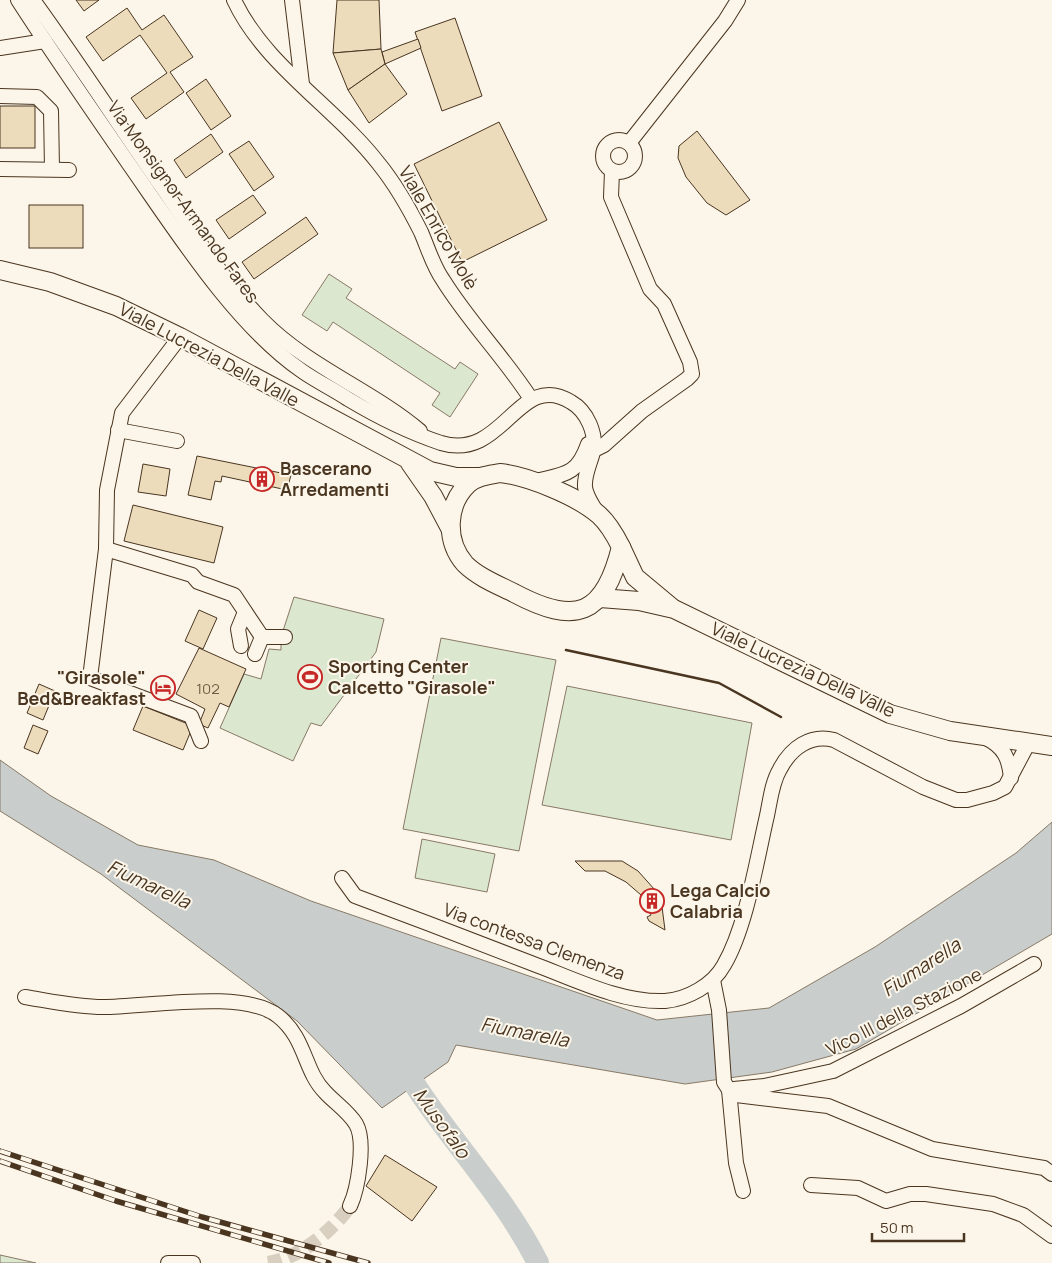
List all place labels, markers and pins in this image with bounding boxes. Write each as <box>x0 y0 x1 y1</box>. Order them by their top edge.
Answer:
place label: Bascerano Arredamenti <box>280 456 389 501</box>
building icon: Bascerano Arredamenti <box>249 466 275 492</box>
place label: Sporting Center Calcetto "Girasole" <box>328 654 496 699</box>
sports icon: Sporting Center Calcetto "Girasole" <box>297 664 323 690</box>
place label: "Girasole" Bed&Breakfast <box>17 665 146 710</box>
hotel icon: "Girasole" Bed&Breakfast <box>150 675 176 701</box>
place label: Lega Calcio Calabria <box>670 878 770 923</box>
building icon: Lega Calcio Calabria <box>639 888 665 914</box>

